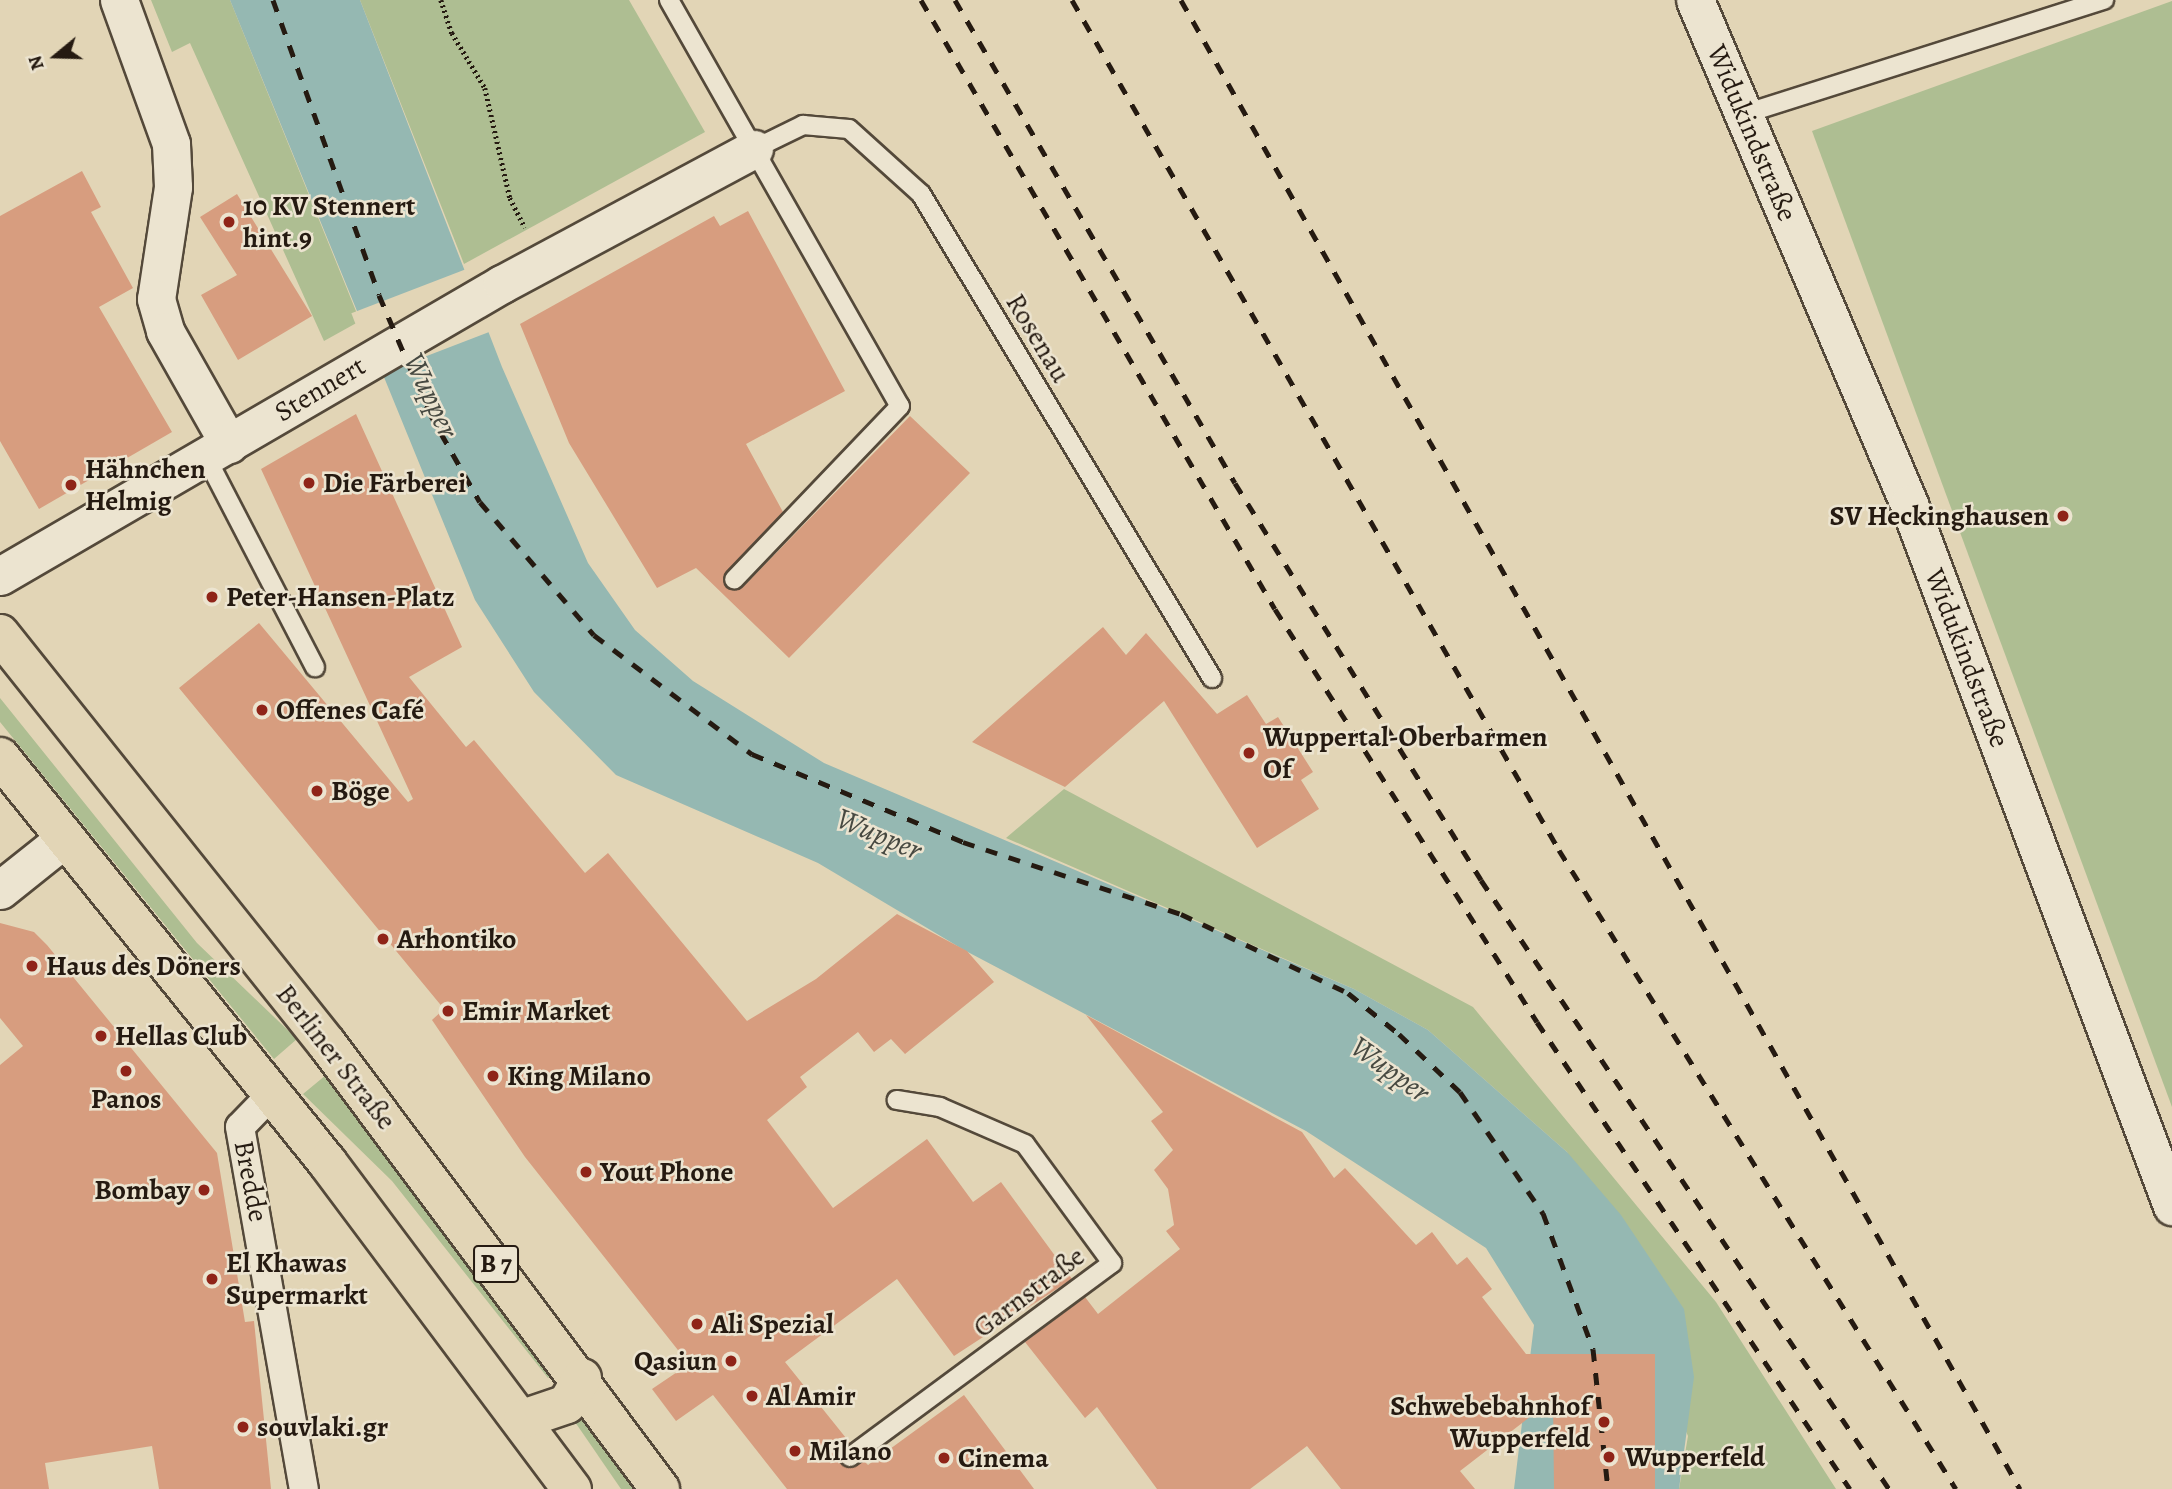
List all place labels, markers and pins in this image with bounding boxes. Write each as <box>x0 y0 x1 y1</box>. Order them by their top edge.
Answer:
place label: 10 KV Stennert hint.9 <box>243 189 415 255</box>
marker: 10 KV Stennert hint.9 <box>221 214 237 230</box>
place label: Hähnchen Helmig <box>85 452 206 518</box>
place label: Die Färberei <box>323 466 466 500</box>
marker: Die Färberei <box>301 475 317 491</box>
marker: Hähnchen Helmig <box>63 477 79 493</box>
place label: SV Heckinghausen <box>1830 499 2049 533</box>
marker: SV Heckinghausen <box>2055 508 2071 524</box>
place label: Peter-Hansen-Platz <box>226 580 454 614</box>
marker: Peter-Hansen-Platz <box>204 589 220 605</box>
place label: Offenes Café <box>276 693 424 727</box>
marker: Offenes Café <box>254 702 270 718</box>
place label: Wuppertal-Oberbarmen Of <box>1263 720 1548 786</box>
marker: Wuppertal-Oberbarmen Of <box>1241 745 1257 761</box>
place label: Böge <box>331 774 390 808</box>
marker: Böge <box>309 783 325 799</box>
place label: Arhontiko <box>397 922 517 956</box>
marker: Arhontiko <box>375 931 391 947</box>
place label: Haus des Döners <box>46 949 241 983</box>
marker: Haus des Döners <box>24 958 40 974</box>
place label: Emir Market <box>462 994 610 1028</box>
marker: Emir Market <box>440 1003 456 1019</box>
place label: Hellas Club <box>115 1019 247 1053</box>
marker: Hellas Club <box>93 1028 109 1044</box>
place label: King Milano <box>507 1059 651 1093</box>
marker: Panos <box>118 1063 134 1079</box>
marker: King Milano <box>485 1068 501 1084</box>
place label: Panos <box>91 1082 161 1116</box>
place label: Yout Phone <box>600 1155 733 1189</box>
marker: Yout Phone <box>578 1164 594 1180</box>
place label: Bombay <box>94 1173 190 1207</box>
marker: Bombay <box>196 1182 212 1198</box>
place label: El Khawas Supermarkt <box>226 1246 368 1312</box>
marker: El Khawas Supermarkt <box>204 1271 220 1287</box>
place label: Ali Spezial <box>711 1307 834 1341</box>
marker: Ali Spezial <box>689 1316 705 1332</box>
place label: Qasiun <box>634 1344 717 1378</box>
marker: Qasiun <box>723 1353 739 1369</box>
place label: Al Amir <box>766 1379 856 1413</box>
marker: Al Amir <box>744 1388 760 1404</box>
place label: Schwebebahnhof Wupperfeld <box>1390 1389 1590 1455</box>
place label: souvlaki.gr <box>257 1410 388 1444</box>
marker: Schwebebahnhof Wupperfeld <box>1596 1414 1612 1430</box>
marker: souvlaki.gr <box>235 1419 251 1435</box>
place label: Milano <box>809 1434 892 1468</box>
place label: Wupperfeld <box>1625 1440 1765 1474</box>
place label: Cinema <box>958 1441 1049 1475</box>
marker: Milano <box>787 1443 803 1459</box>
marker: Wupperfeld <box>1599 1447 1619 1467</box>
marker: Cinema <box>936 1450 952 1466</box>

